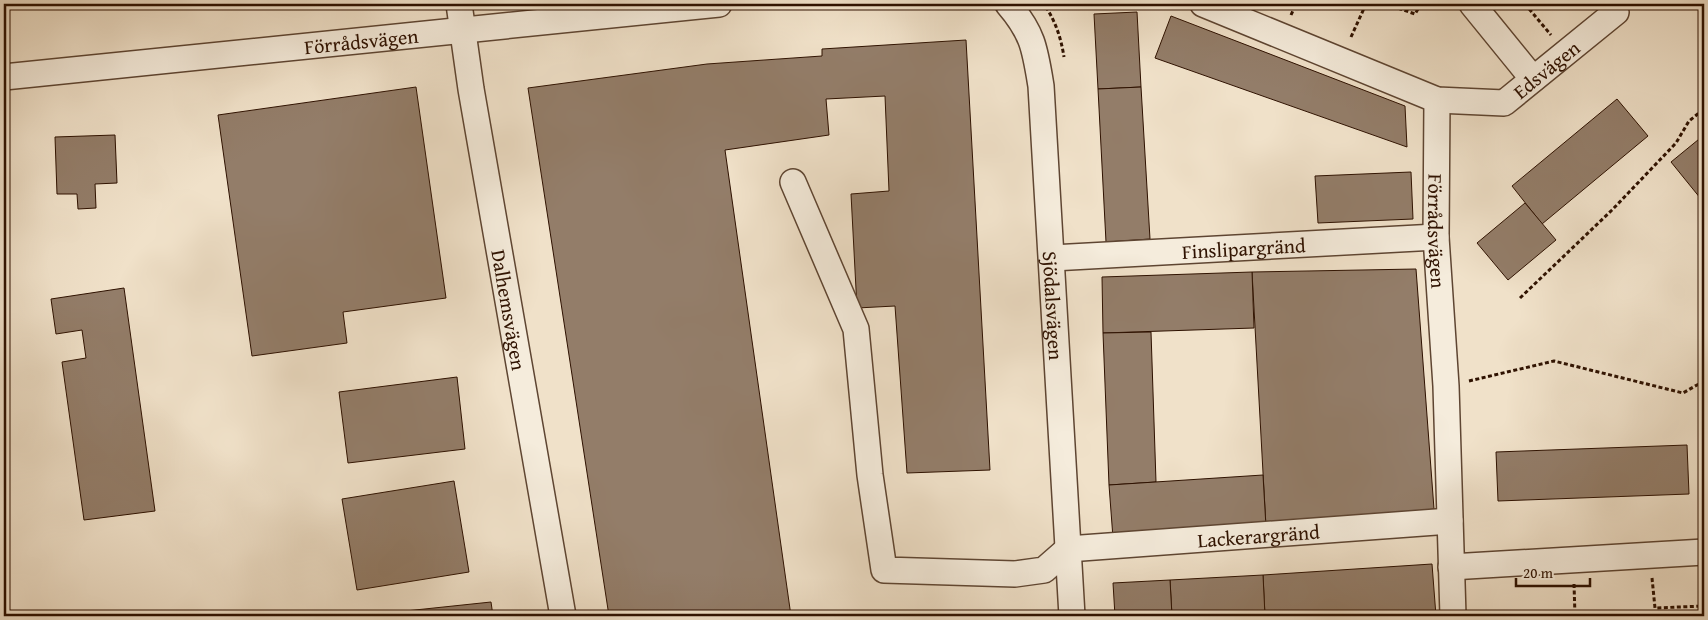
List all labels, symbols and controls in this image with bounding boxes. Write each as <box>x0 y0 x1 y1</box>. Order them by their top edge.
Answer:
street label: Förrådsvägen <box>303 20 420 61</box>
street label: Edsvägen <box>1506 33 1586 105</box>
street label: Förrådsvägen <box>1421 174 1454 289</box>
street label: Finslipargränd <box>1181 230 1307 265</box>
street label: Dalhemsvägen <box>485 247 534 372</box>
street label: Sjödalsvägen <box>1036 250 1072 361</box>
street label: Lackerargränd <box>1196 516 1321 554</box>
scale bar <box>1516 555 1589 587</box>
text: 20 m <box>1523 562 1554 583</box>

